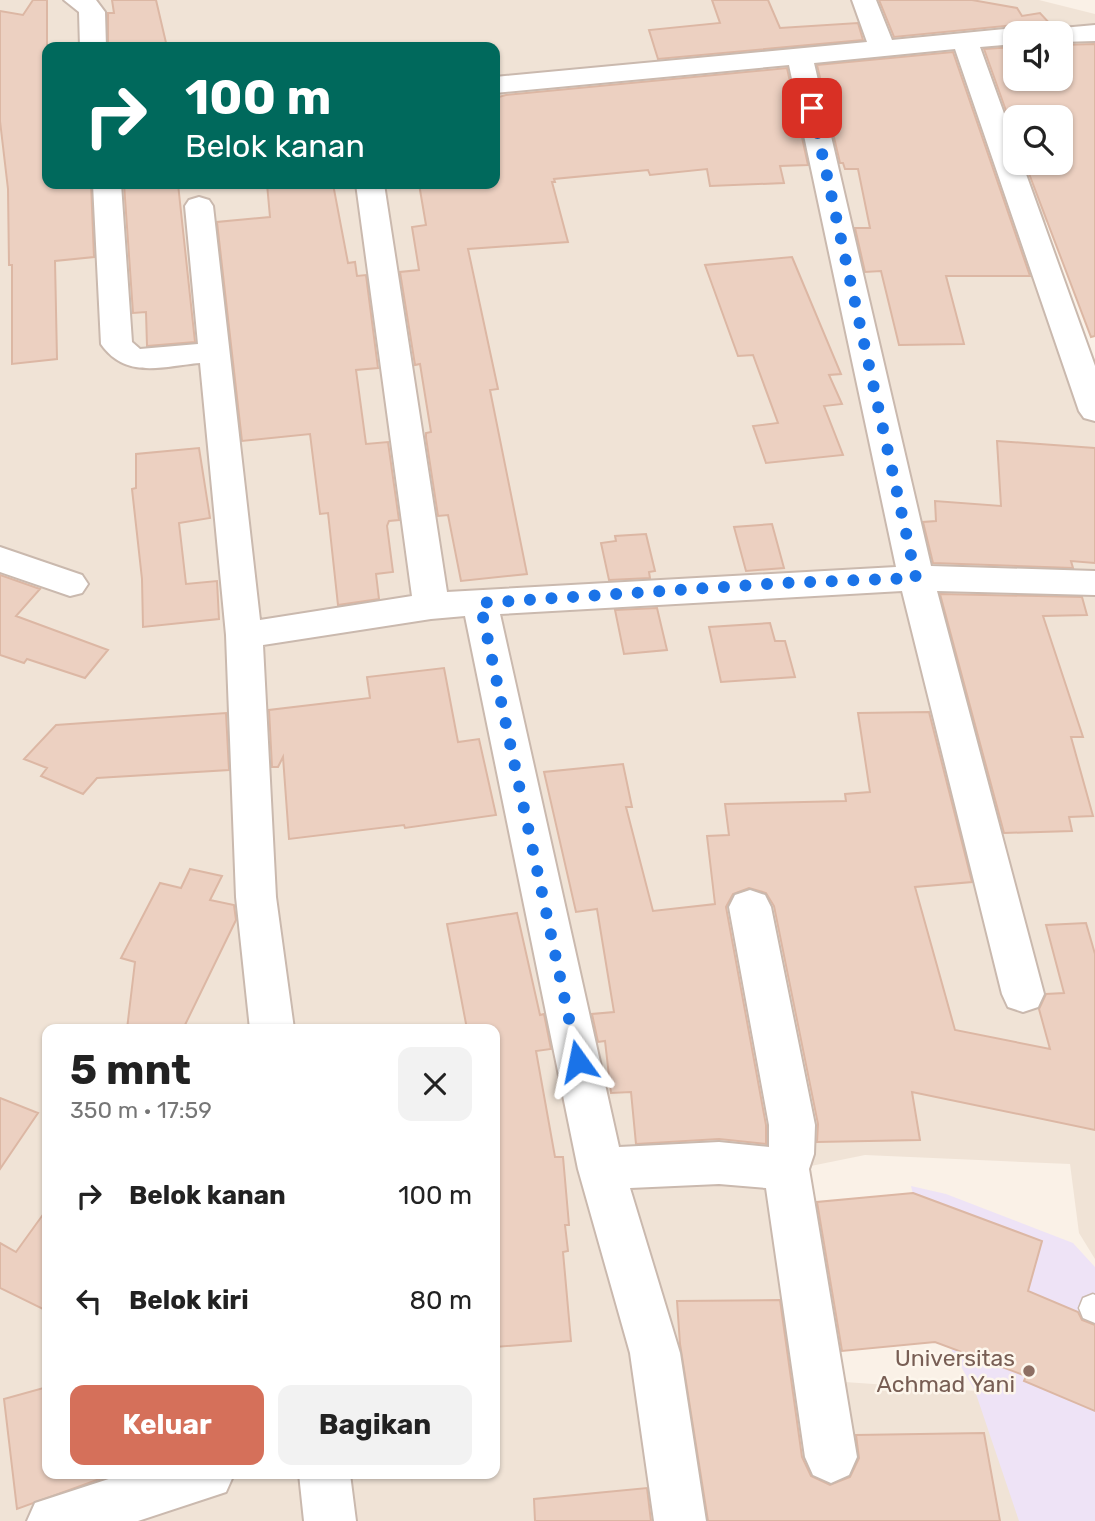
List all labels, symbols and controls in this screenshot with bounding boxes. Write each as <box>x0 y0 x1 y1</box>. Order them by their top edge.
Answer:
map controls <box>1003 21 1073 175</box>
button: sound <box>1003 21 1073 91</box>
text: 100 m <box>185 68 331 126</box>
icon: right <box>70 70 161 161</box>
pin <box>782 78 842 138</box>
icon: arrive <box>793 89 831 127</box>
button: search <box>1003 105 1073 175</box>
text: Belok kanan <box>185 127 365 165</box>
position arrow <box>541 1024 615 1098</box>
text: 5 mnt <box>70 1045 191 1095</box>
button: close <box>398 1047 472 1121</box>
text: 350 m · 17:59 <box>70 1096 212 1124</box>
icon: right <box>70 1177 108 1215</box>
text: Belok kanan <box>129 1180 286 1211</box>
text: 100 m <box>398 1180 472 1211</box>
icon: left <box>70 1282 108 1320</box>
text: Belok kiri <box>129 1285 249 1316</box>
text: 80 m <box>409 1285 472 1316</box>
place label: Universitas Achmad Yani <box>876 1344 1015 1398</box>
marker: Universitas Achmad Yani <box>1021 1363 1037 1379</box>
button: Keluar <box>70 1385 264 1465</box>
button: Bagikan <box>278 1385 472 1465</box>

